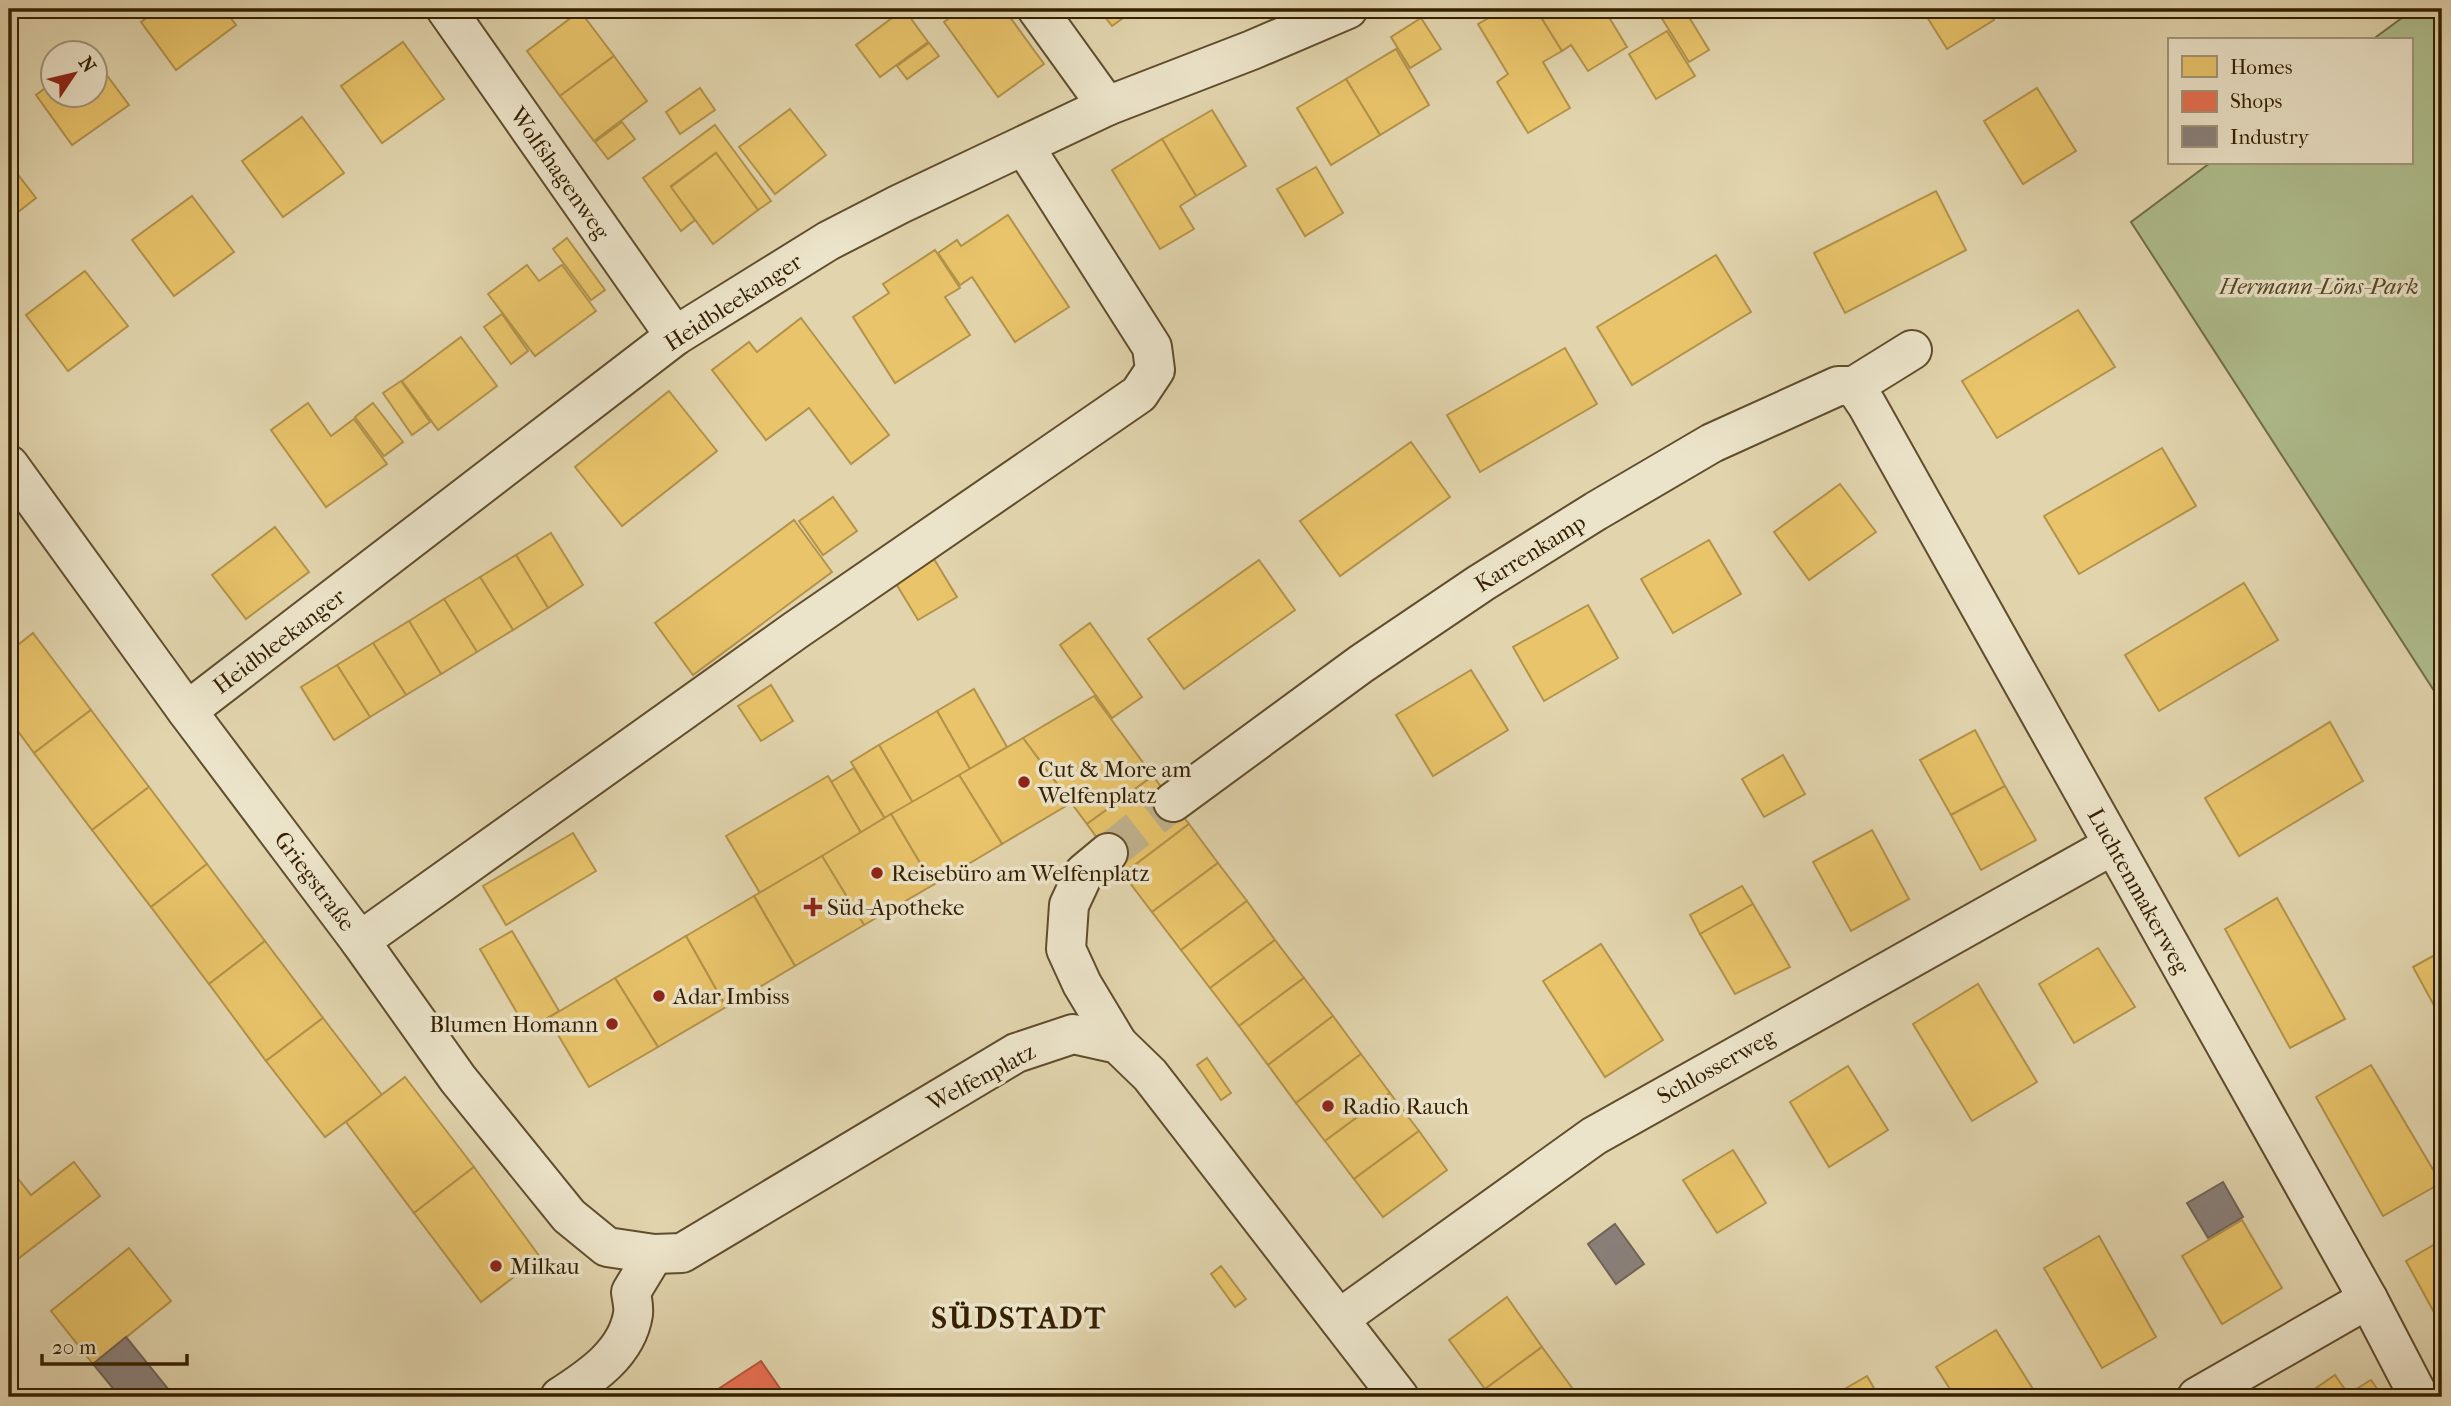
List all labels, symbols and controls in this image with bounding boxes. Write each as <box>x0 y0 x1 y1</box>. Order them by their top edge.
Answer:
north arrow <box>38 38 108 108</box>
legend <box>2168 38 2412 164</box>
text: N <box>74 53 101 78</box>
text: Homes <box>2230 55 2293 79</box>
text: Shops <box>2230 89 2283 113</box>
street label: Wolfshagenweg <box>503 101 616 245</box>
text: Industry <box>2230 125 2310 149</box>
street label: Heidbleekanger <box>660 248 807 357</box>
park label: Hermann-Löns-Park <box>2218 273 2419 300</box>
street label: Karrenkamp <box>1470 509 1591 598</box>
street label: Heidbleekanger <box>208 583 351 700</box>
place label: Cut & More am Welfenplatz <box>1037 756 1191 809</box>
marker: Cut & More am Welfenplatz <box>1016 774 1032 790</box>
street label: Luchtenmakerweg <box>2082 804 2196 979</box>
street label: Griegstraße <box>268 826 361 936</box>
place label: Reisebüro am Welfenplatz <box>891 860 1150 887</box>
marker: Reisebüro am Welfenplatz <box>869 865 885 881</box>
place label: Süd-Apotheke <box>827 894 964 921</box>
marker: Süd-Apotheke <box>805 899 821 915</box>
place label: Adar Imbiss <box>672 983 789 1010</box>
marker: Adar Imbiss <box>651 988 667 1004</box>
place label: Blumen Homann <box>429 1011 599 1038</box>
marker: Blumen Homann <box>604 1016 620 1032</box>
street label: Schlosserweg <box>1652 1022 1781 1110</box>
street label: Welfenplatz <box>922 1038 1040 1118</box>
place label: Radio Rauch <box>1342 1093 1469 1120</box>
marker: Radio Rauch <box>1320 1098 1336 1114</box>
place label: Milkau <box>510 1253 580 1280</box>
marker: Milkau <box>488 1258 504 1274</box>
district label: SÜDSTADT <box>931 1301 1107 1336</box>
scale bar <box>42 1322 187 1366</box>
text: 20 m <box>52 1335 97 1359</box>

